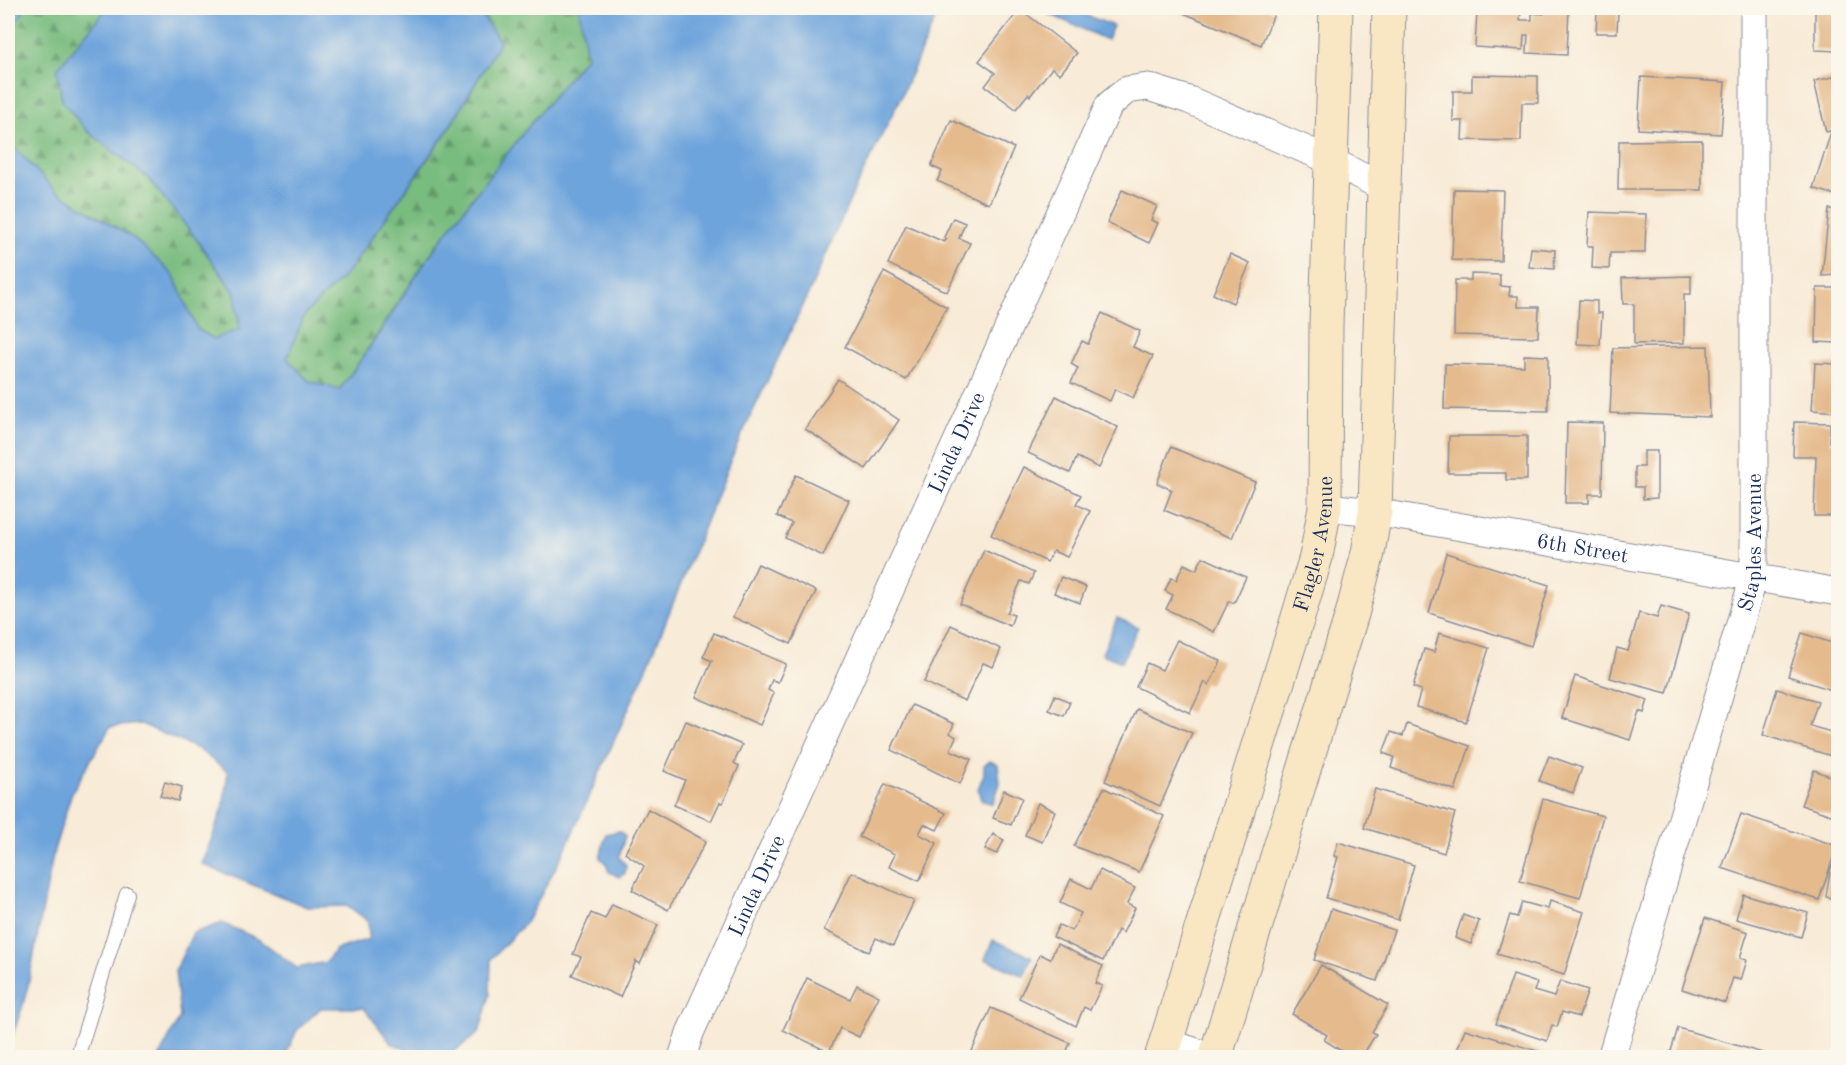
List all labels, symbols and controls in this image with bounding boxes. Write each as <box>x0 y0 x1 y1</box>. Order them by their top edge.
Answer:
street label: Linda Drive <box>926 389 990 497</box>
street label: Staples Avenue <box>1735 473 1766 614</box>
street label: Flagler Avenue <box>1291 476 1337 615</box>
street label: 6th Street <box>1535 531 1630 568</box>
street label: Linda Drive <box>726 832 790 940</box>

